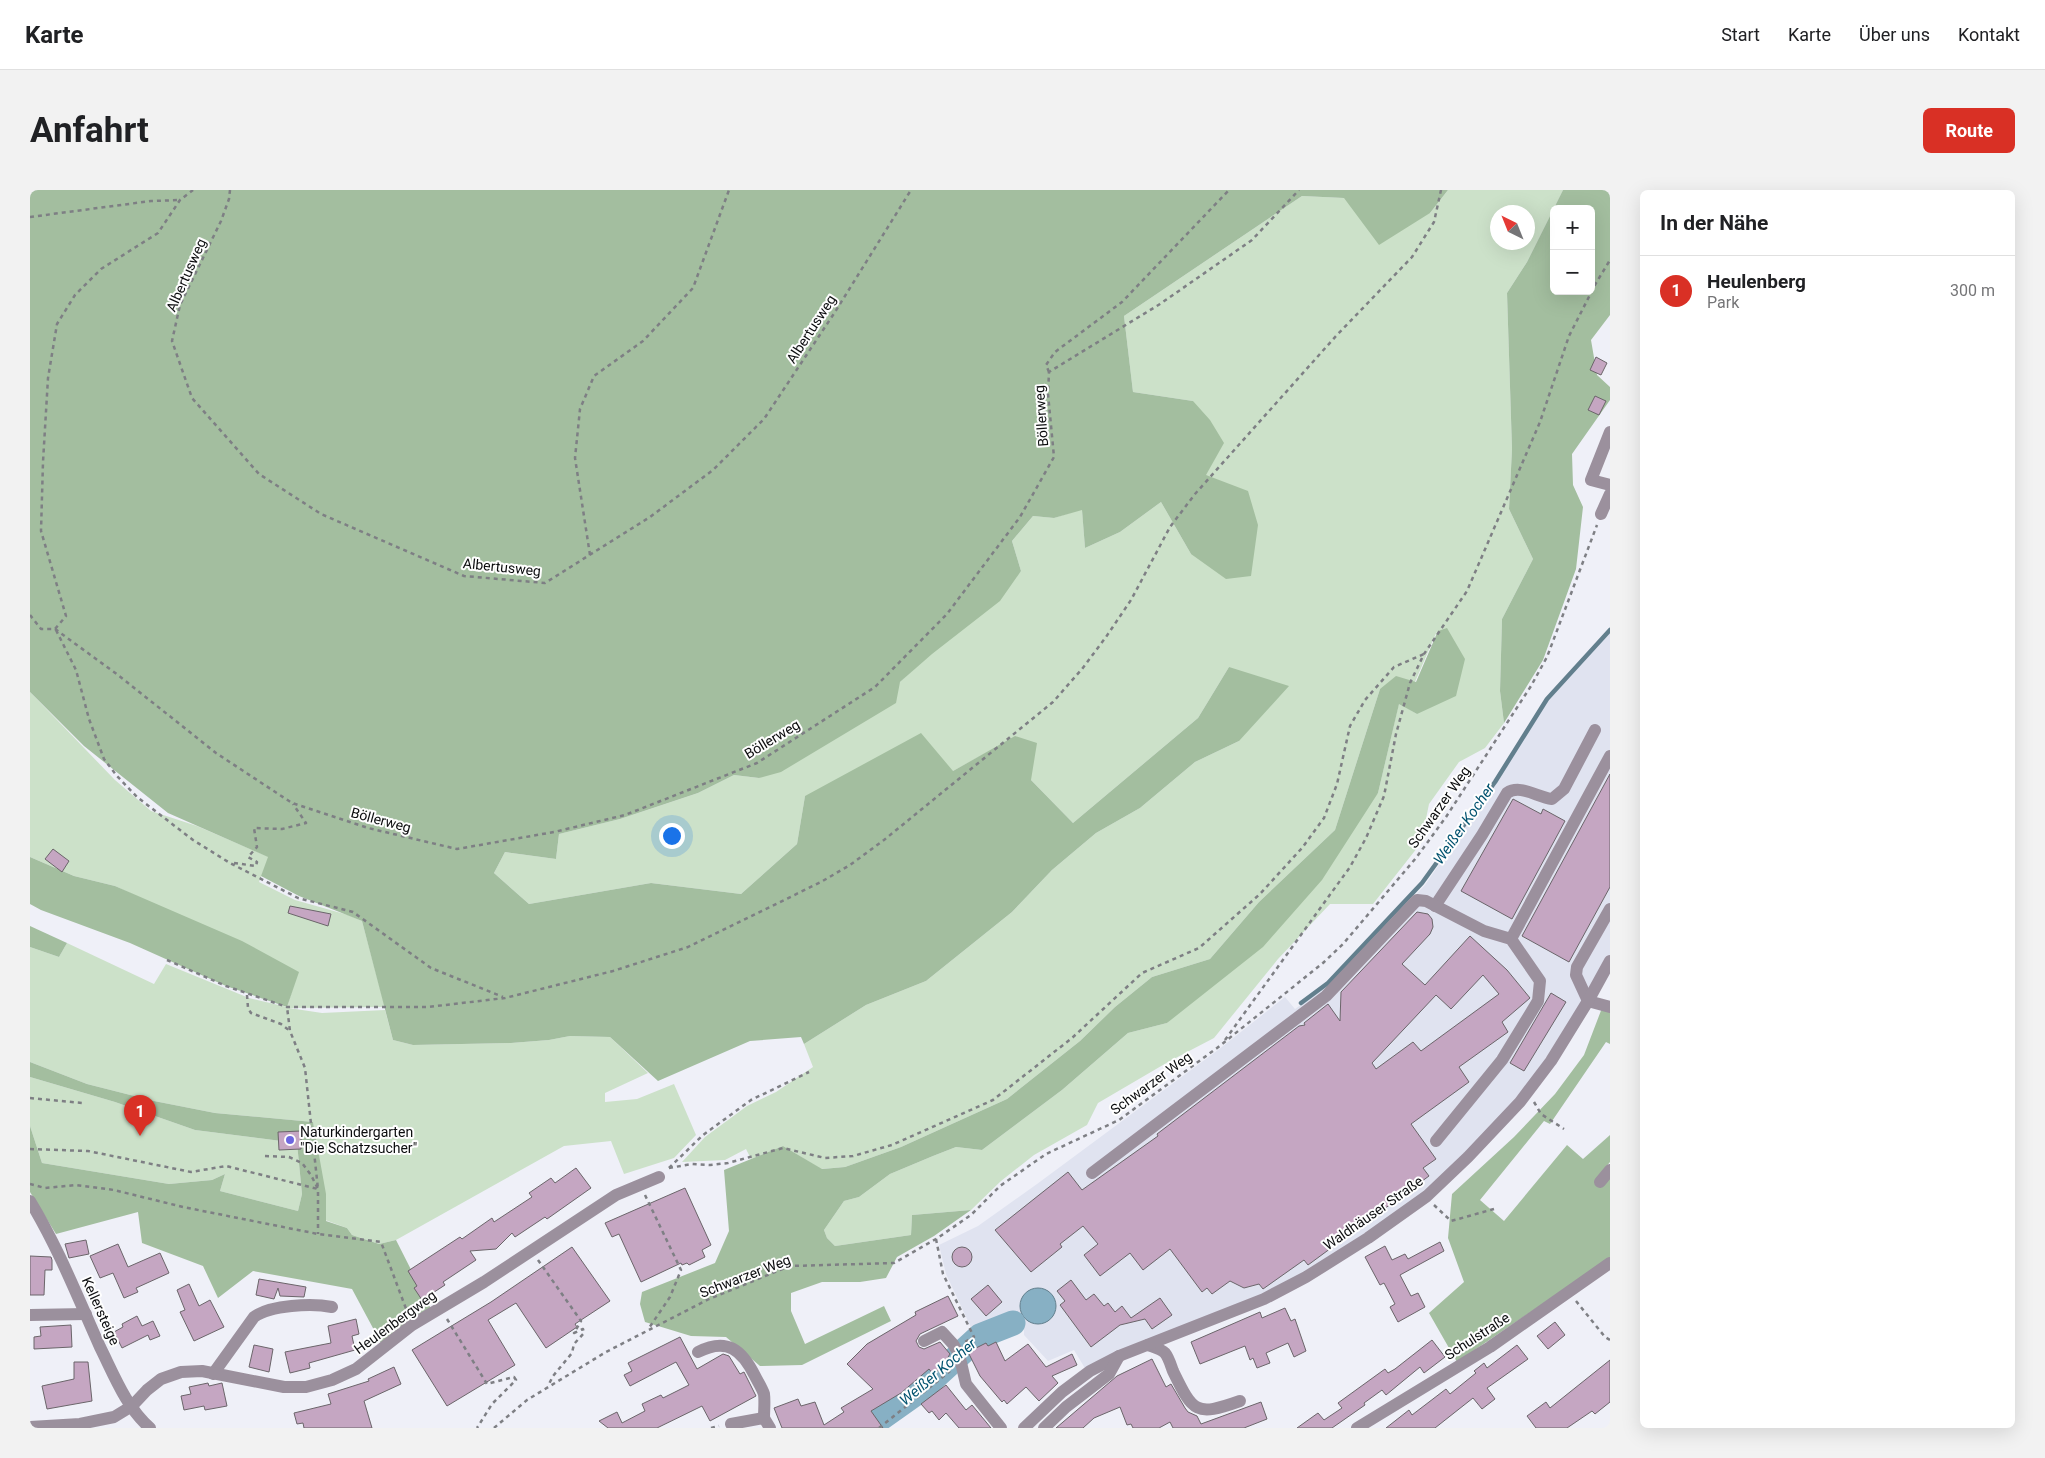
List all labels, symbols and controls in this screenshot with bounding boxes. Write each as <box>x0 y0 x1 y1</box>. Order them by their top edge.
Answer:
text: Karte <box>25 21 84 49</box>
text: Start <box>1721 24 1760 45</box>
text: Karte <box>1788 24 1831 45</box>
text: Über uns <box>1859 24 1930 45</box>
text: Kontakt <box>1958 24 2020 45</box>
button: Route <box>1923 108 2015 153</box>
text: Anfahrt <box>30 110 149 151</box>
north arrow <box>1490 205 1535 250</box>
map controls <box>1550 205 1595 295</box>
button: + <box>1550 205 1595 250</box>
text: In der Nähe <box>1660 211 1768 235</box>
street label: Albertusweg <box>163 236 209 314</box>
button: − <box>1550 250 1595 295</box>
text: Heulenberg <box>1707 270 1806 293</box>
text: 1 <box>1671 281 1681 300</box>
text: 300 m <box>1950 281 1995 300</box>
street label: Albertusweg <box>783 292 839 366</box>
text: Park <box>1707 293 1739 312</box>
street label: Böllerweg <box>1031 385 1051 447</box>
street label: Albertusweg <box>462 555 542 579</box>
street label: Böllerweg <box>741 716 803 762</box>
street label: Schwarzer Weg <box>1405 763 1473 851</box>
water label: Weißer Kocher <box>1430 779 1499 868</box>
street label: Böllerweg <box>349 804 413 836</box>
your location <box>659 823 685 849</box>
street label: Schwarzer Weg <box>1107 1048 1195 1118</box>
pin: 1 <box>124 1095 156 1136</box>
place label: Naturkindergarten "Die Schatzsucher" <box>300 1124 417 1156</box>
marker: Naturkindergarten "Die Schatzsucher" <box>284 1134 296 1146</box>
street label: Waldhäuser Straße <box>1320 1173 1426 1253</box>
street label: Schwarzer Weg <box>697 1251 793 1301</box>
street label: Kellersteige <box>79 1274 123 1348</box>
street label: Heulenbergweg <box>351 1287 439 1357</box>
street label: Schulstraße <box>1442 1309 1512 1363</box>
water label: Weißer Kocher <box>896 1334 981 1409</box>

